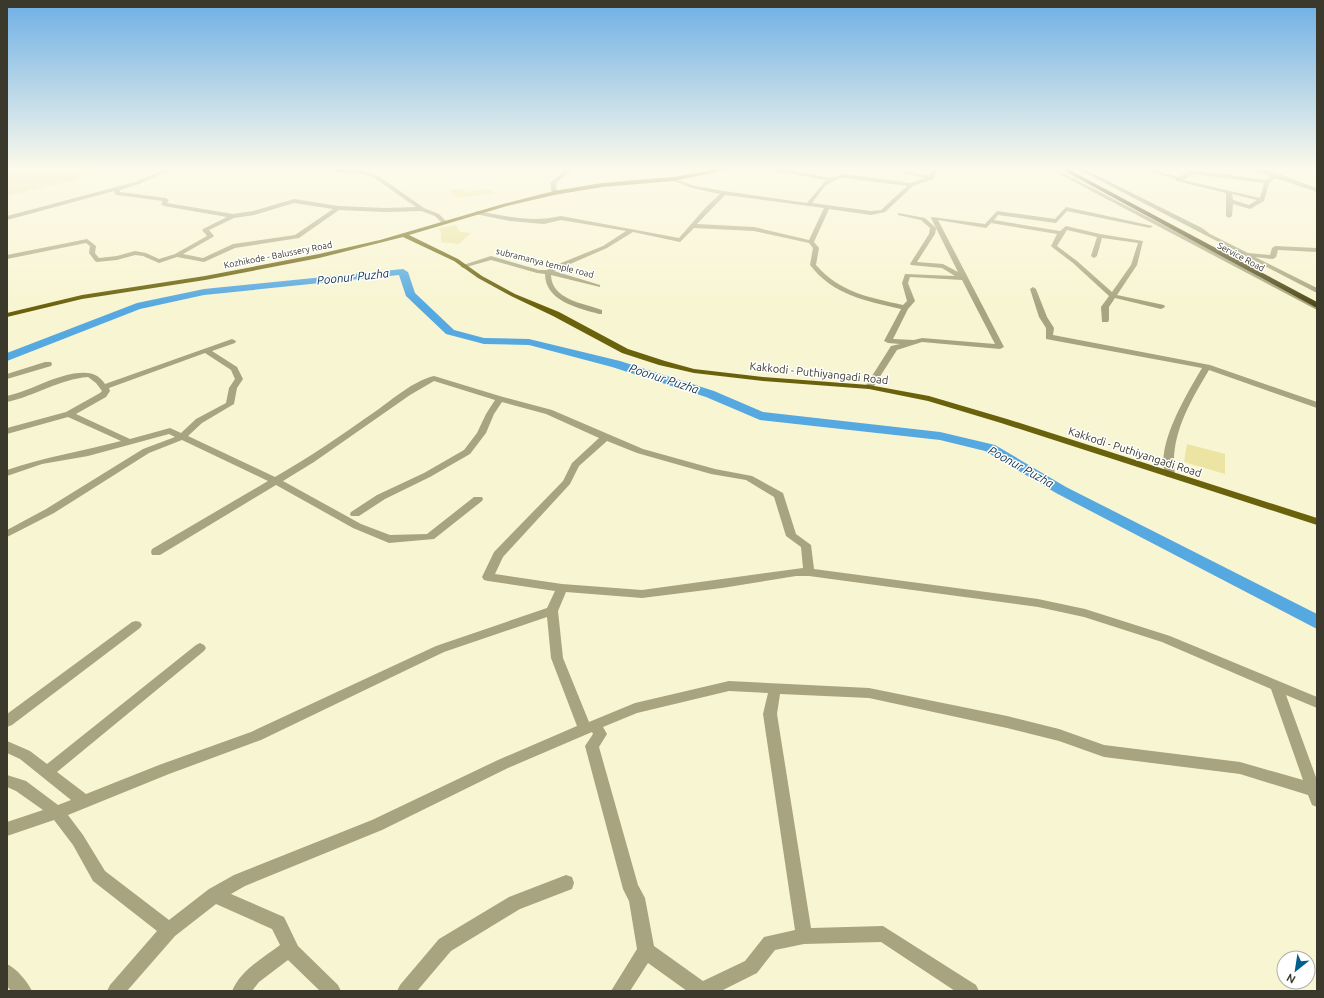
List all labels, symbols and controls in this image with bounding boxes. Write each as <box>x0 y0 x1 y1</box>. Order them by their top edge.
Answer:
street label: Kozhikode - Balussery Road <box>223 240 333 270</box>
street label: Service Road <box>1216 240 1266 274</box>
street label: subramanya temple road <box>495 246 595 280</box>
water label: Poonur Puzha <box>316 266 390 287</box>
street label: Kakkodi - Puthiyangadi Road <box>749 360 889 386</box>
water label: Poonur Puzha <box>628 361 701 396</box>
street label: Kakkodi - Puthiyangadi Road <box>1067 425 1203 479</box>
water label: Poonur Puzha <box>986 443 1057 490</box>
north arrow <box>1276 950 1316 990</box>
text: N <box>1284 971 1298 986</box>

